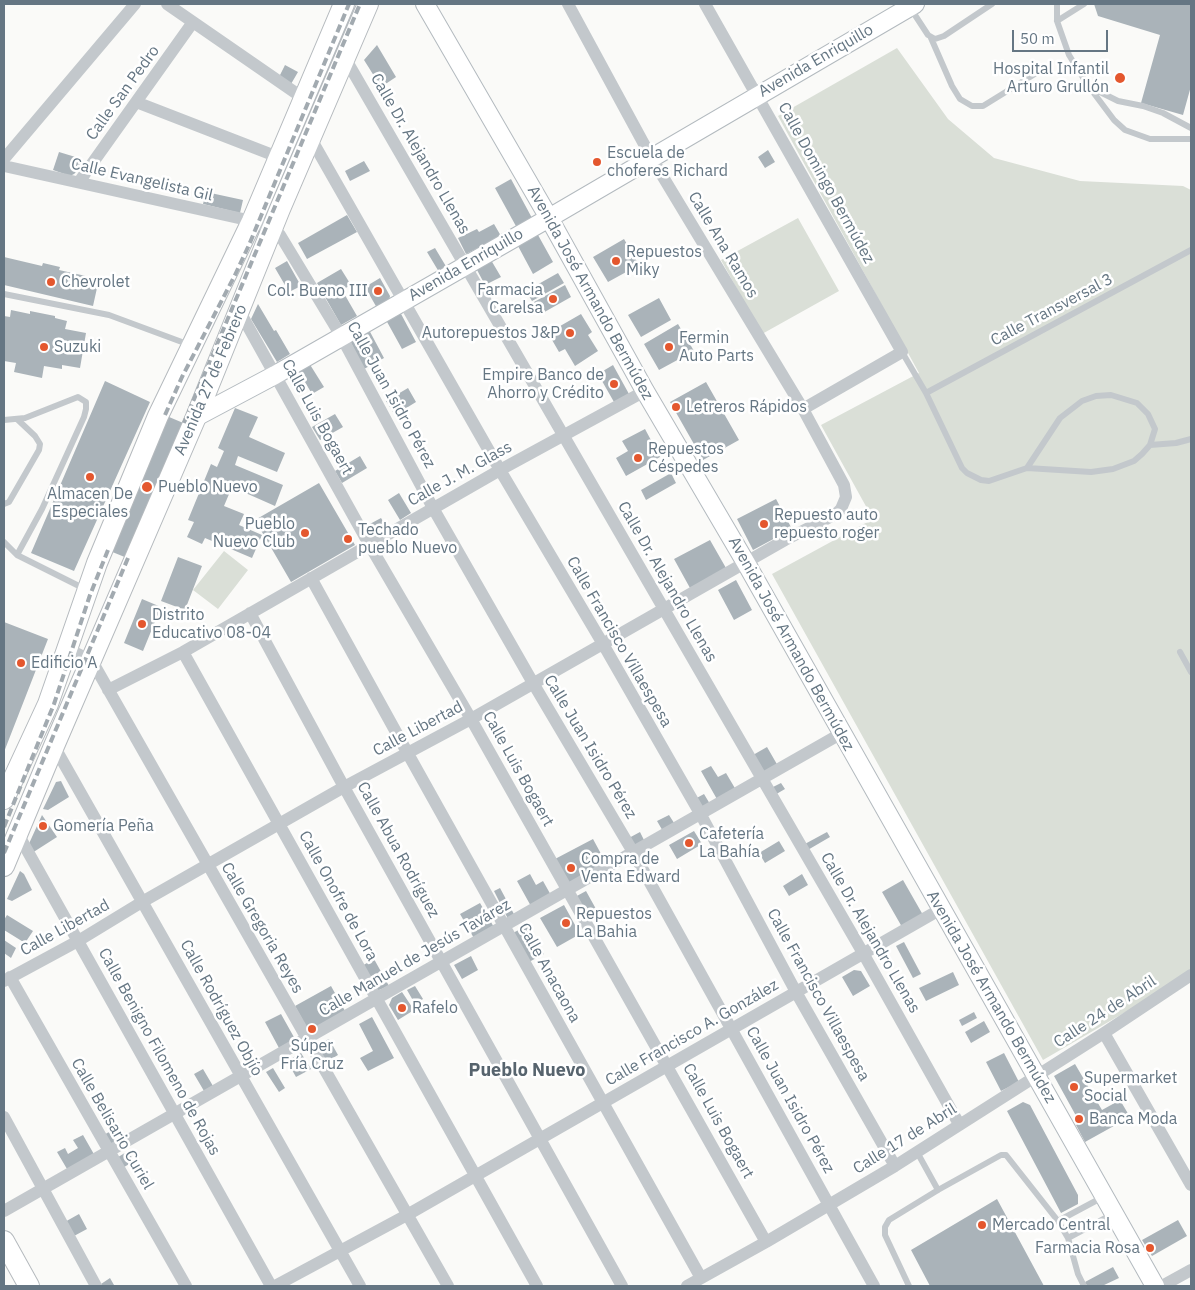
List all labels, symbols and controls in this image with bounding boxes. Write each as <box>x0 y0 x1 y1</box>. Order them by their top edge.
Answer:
street label: Avenida Enriquillo <box>755 20 877 102</box>
scale bar <box>1015 20 1111 52</box>
text: 50 m <box>1020 29 1055 48</box>
street label: Calle San Pedro <box>82 42 164 144</box>
place label: Hospital Infantil Arturo Grullón <box>993 59 1109 97</box>
street label: Calle Dr. Alejandro Llenas <box>366 70 474 238</box>
marker: Hospital Infantil Arturo Grullón <box>1113 71 1127 85</box>
street label: Calle Domingo Bermúdez <box>774 99 878 267</box>
place label: Escuela de choferes Richard <box>607 143 728 181</box>
street label: Calle Evangelista Gil <box>69 154 215 206</box>
marker: Escuela de choferes Richard <box>591 156 603 168</box>
street label: Avenida José Armando Bermúdez <box>523 183 657 403</box>
street label: Calle Ana Ramos <box>684 188 762 302</box>
street label: Avenida Enriquillo <box>405 224 527 306</box>
place label: Repuestos Miky <box>626 242 702 280</box>
marker: Repuestos Miky <box>610 255 622 267</box>
street label: Calle Transversal 3 <box>988 270 1116 350</box>
place label: Chevrolet <box>61 272 130 292</box>
marker: Chevrolet <box>45 276 57 288</box>
place label: Farmacia Carelsa <box>477 280 543 318</box>
place label: Col. Bueno III <box>267 281 368 301</box>
marker: Col. Bueno III <box>372 285 384 297</box>
marker: Farmacia Carelsa <box>547 293 559 305</box>
street label: Avenida 27 de Febrero <box>171 302 251 458</box>
street label: Calle Juan Isidro Pérez <box>343 318 439 472</box>
place label: Autorepuestos J&P <box>422 323 560 343</box>
marker: Autorepuestos J&P <box>564 327 576 339</box>
place label: Fermin Auto Parts <box>679 328 754 366</box>
place label: Suzuki <box>54 337 101 357</box>
marker: Suzuki <box>38 341 50 353</box>
marker: Fermin Auto Parts <box>663 341 675 353</box>
street label: Calle Luis Bogaert <box>277 356 357 478</box>
place label: Empire Banco de Ahorro y Crédito <box>482 365 604 403</box>
marker: Empire Banco de Ahorro y Crédito <box>608 378 620 390</box>
place label: Letreros Rápidos <box>686 397 807 417</box>
marker: Letreros Rápidos <box>670 401 682 413</box>
street label: Calle J. M. Glass <box>405 437 515 511</box>
place label: Repuestos Céspedes <box>648 439 724 477</box>
marker: Repuestos Céspedes <box>632 452 644 464</box>
marker: Almacen De Especiales <box>84 471 96 483</box>
place label: Pueblo Nuevo <box>158 477 258 497</box>
marker: Pueblo Nuevo <box>140 480 154 494</box>
place label: Almacen De Especiales <box>47 484 133 522</box>
street label: Calle Dr. Alejandro Llenas <box>613 498 721 666</box>
place label: Repuesto auto repuesto roger <box>774 505 879 543</box>
place label: Pueblo Nuevo Club <box>213 514 295 552</box>
marker: Repuesto auto repuesto roger <box>758 518 770 530</box>
place label: Techado pueblo Nuevo <box>358 520 457 558</box>
marker: Pueblo Nuevo Club <box>299 527 311 539</box>
marker: Techado pueblo Nuevo <box>342 533 354 545</box>
street label: Avenida José Armando Bermúdez <box>724 534 858 754</box>
street label: Calle Francisco Villaespesa <box>562 553 676 731</box>
place label: Distrito Educativo 08-04 <box>152 605 271 643</box>
marker: Distrito Educativo 08-04 <box>136 618 148 630</box>
place label: Edificio A <box>31 653 98 673</box>
marker: Edificio A <box>15 657 27 669</box>
street label: Calle Juan Isidro Pérez <box>539 672 641 822</box>
street label: Calle Libertad <box>370 697 466 761</box>
street label: Calle Luis Bogaert <box>478 708 558 830</box>
street label: Calle Abua Rodríguez <box>353 779 443 921</box>
place label: Gomería Peña <box>53 816 154 836</box>
marker: Gomería Peña <box>37 820 49 832</box>
place label: Cafetería La Bahía <box>699 824 764 862</box>
street label: Calle Onofre de Lora <box>294 828 382 964</box>
marker: Cafetería La Bahía <box>683 837 695 849</box>
place label: Compra de Venta Edward <box>581 849 680 887</box>
street label: Calle Dr. Alejandro Llenas <box>816 849 924 1017</box>
street label: Calle Gregoria Reyes <box>217 859 307 997</box>
marker: Compra de Venta Edward <box>565 862 577 874</box>
street label: Avenida José Armando Bermúdez <box>922 887 1060 1107</box>
street label: Calle Manuel de Jesús Tavárez <box>316 895 514 1021</box>
street label: Calle Libertad <box>17 896 113 960</box>
place label: Repuestos La Bahia <box>576 904 652 942</box>
street label: Calle Francisco Villaespesa <box>763 905 873 1085</box>
marker: Repuestos La Bahia <box>560 917 572 929</box>
street label: Calle Anacaona <box>514 920 584 1026</box>
street label: Calle Rodríguez Objío <box>176 937 266 1079</box>
street label: Calle Benigno Filomeno de Rojas <box>94 945 224 1159</box>
street label: Calle 24 de Abril <box>1050 972 1160 1052</box>
street label: Calle Francisco A. González <box>602 976 782 1090</box>
place label: Rafelo <box>412 998 458 1018</box>
marker: Rafelo <box>396 1002 408 1014</box>
marker: Súper Fría Cruz <box>306 1023 318 1035</box>
street label: Calle Juan Isidro Pérez <box>742 1023 838 1177</box>
place label: Súper Fría Cruz <box>280 1036 344 1074</box>
street label: Calle Belisario Curiel <box>67 1055 157 1193</box>
district label: Pueblo Nuevo <box>469 1060 585 1082</box>
street label: Calle Luis Bogaert <box>678 1060 758 1182</box>
place label: Supermarket Social <box>1084 1068 1177 1106</box>
marker: Supermarket Social <box>1068 1081 1080 1093</box>
street label: Calle 17 de Abril <box>850 1100 960 1178</box>
place label: Banca Moda <box>1089 1109 1177 1129</box>
marker: Banca Moda <box>1073 1113 1085 1125</box>
place label: Mercado Central <box>992 1215 1110 1235</box>
marker: Mercado Central <box>976 1219 988 1231</box>
place label: Farmacia Rosa <box>1035 1238 1140 1258</box>
marker: Farmacia Rosa <box>1144 1242 1156 1254</box>

